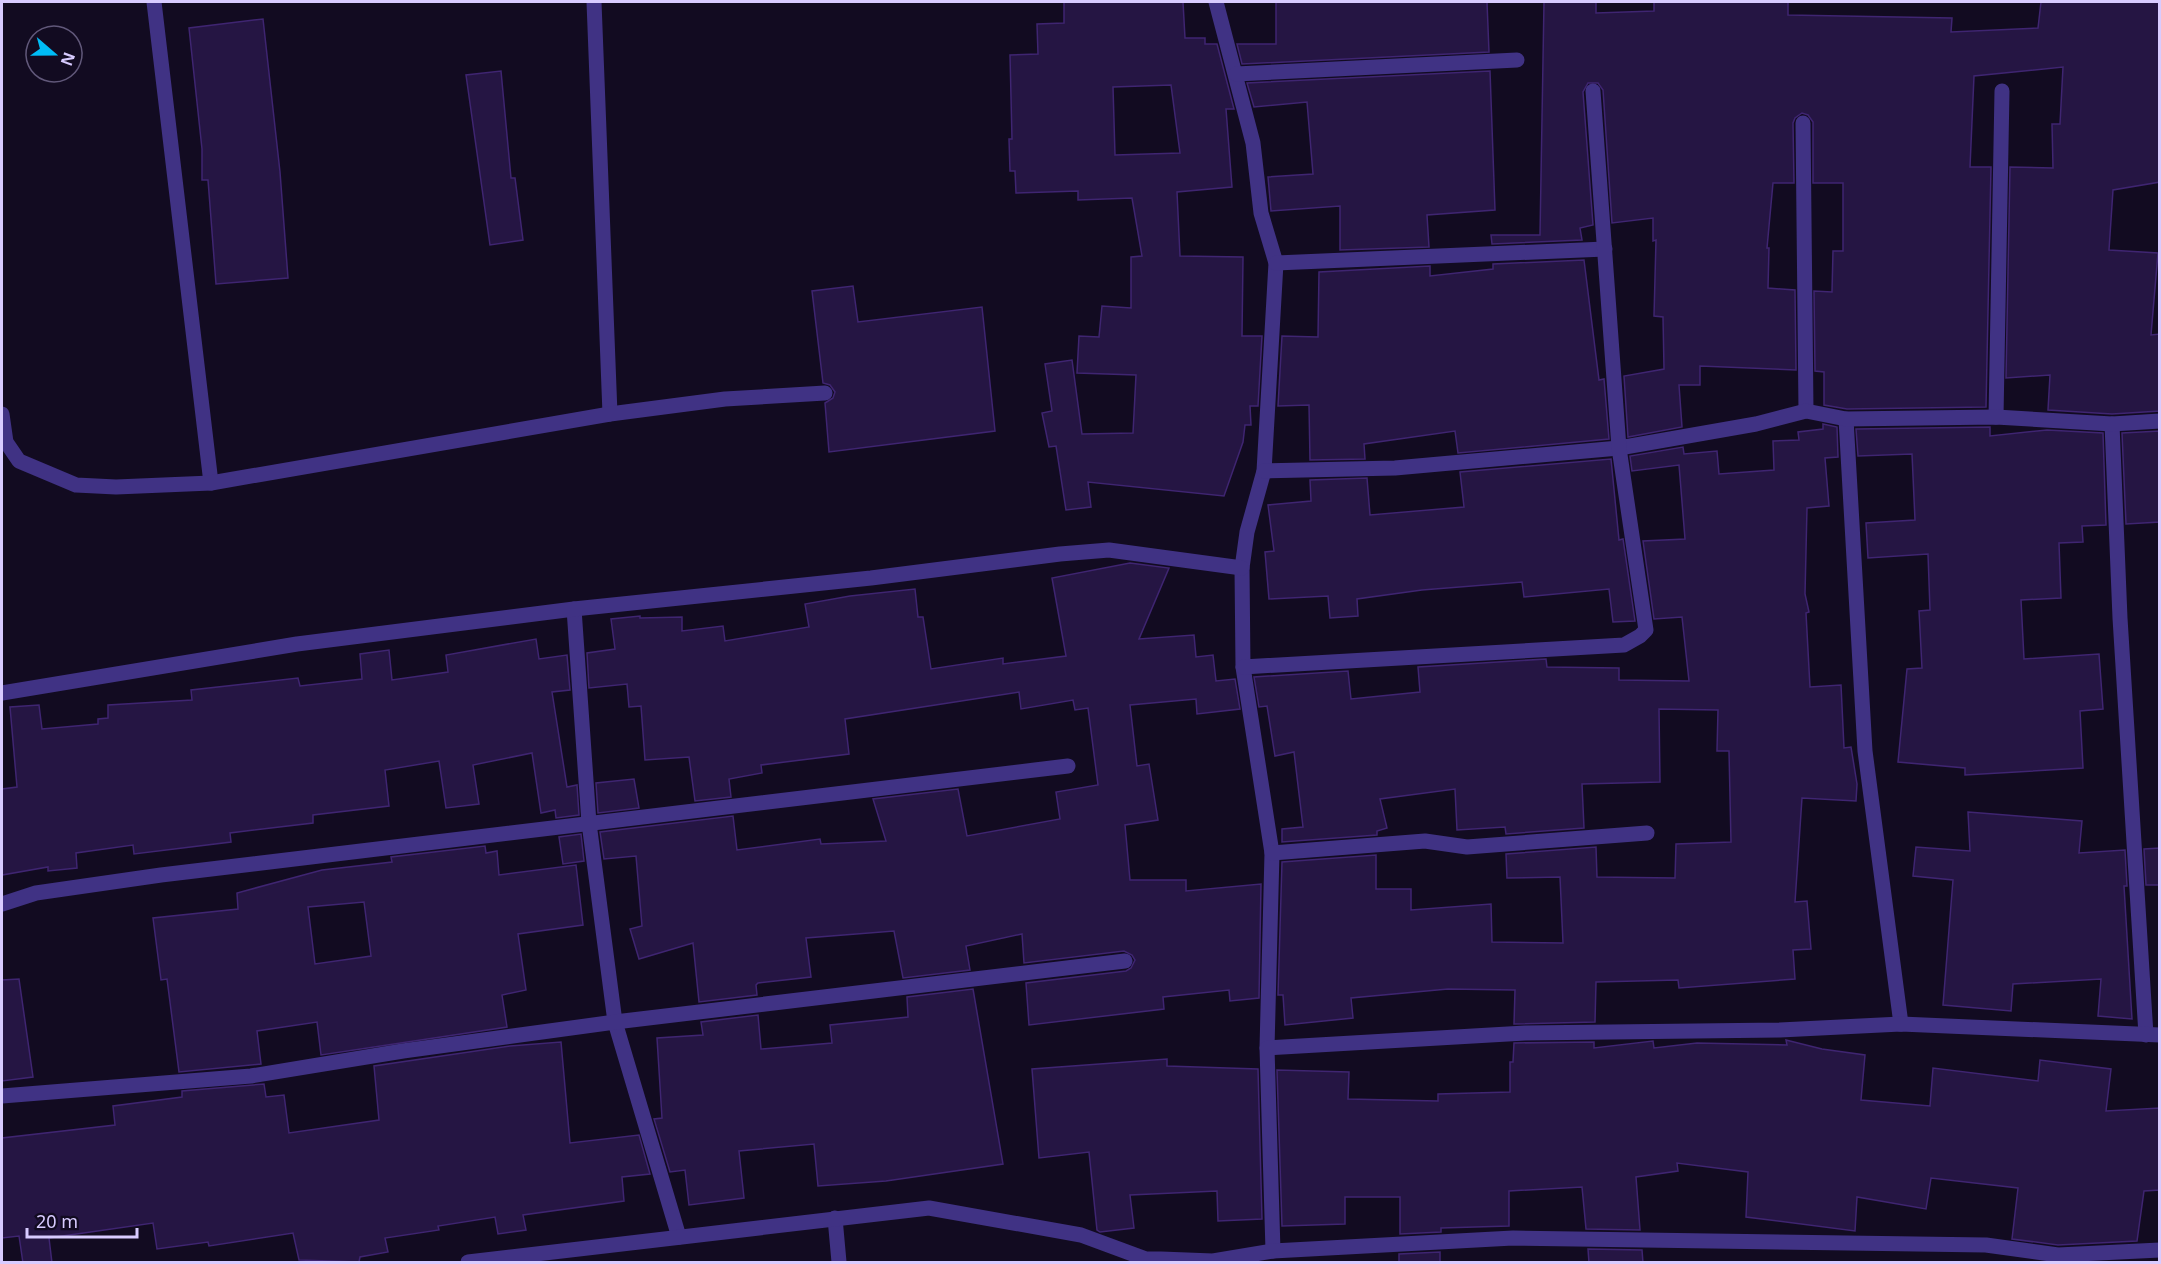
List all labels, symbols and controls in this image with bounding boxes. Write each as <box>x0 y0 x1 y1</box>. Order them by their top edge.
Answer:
north arrow <box>24 24 84 84</box>
text: N <box>56 49 81 69</box>
scale bar <box>27 1201 136 1239</box>
text: 20 m <box>36 1209 78 1233</box>

